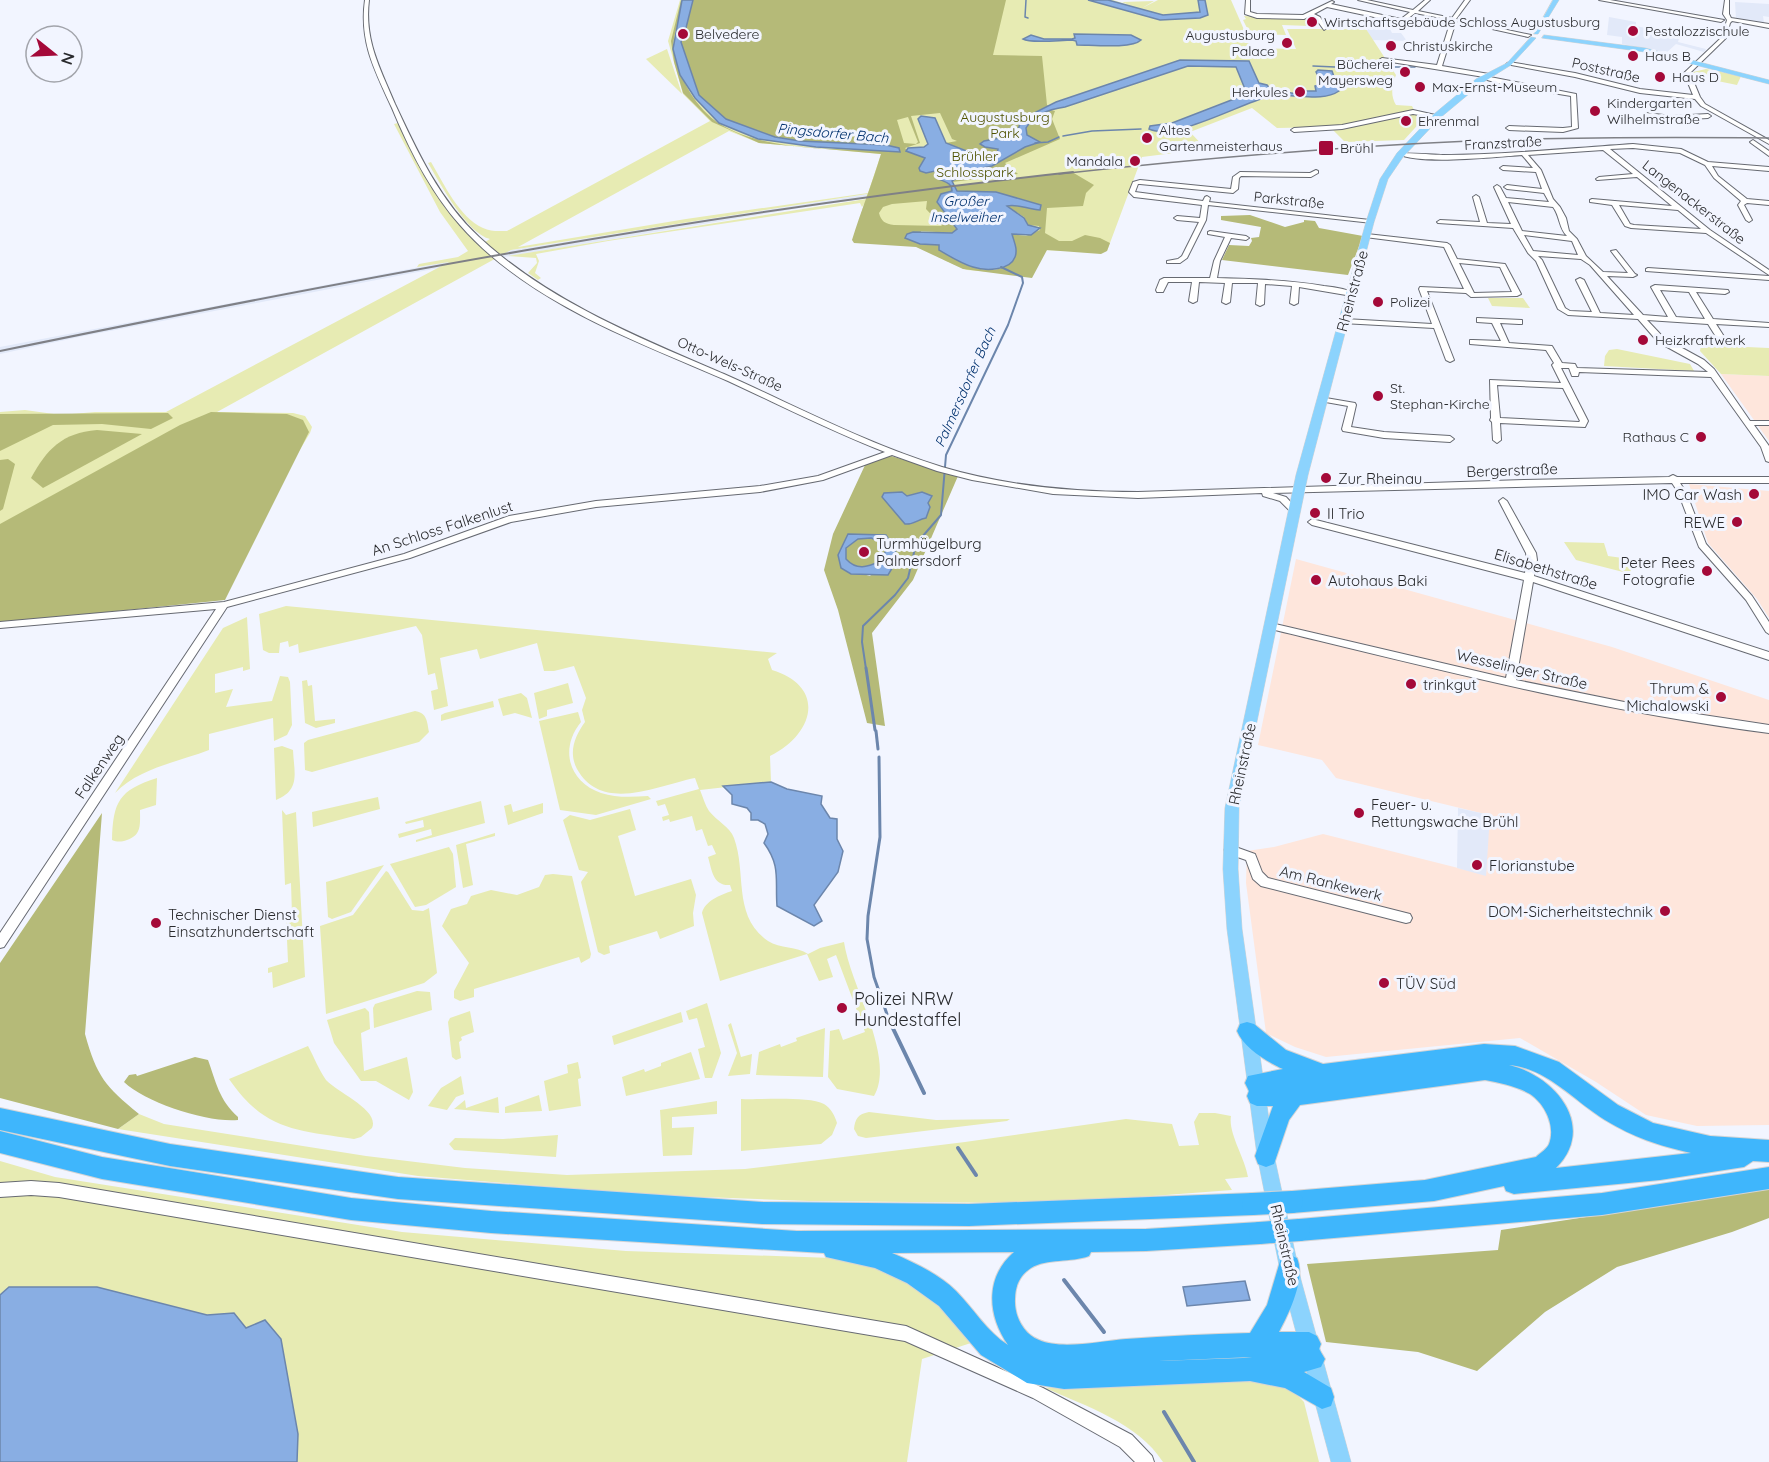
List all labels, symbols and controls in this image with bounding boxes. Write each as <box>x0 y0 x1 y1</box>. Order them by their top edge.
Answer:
place label: Wirtschaftsgebäude Schloss Augustusburg <box>1324 13 1600 31</box>
marker: Wirtschaftsgebäude Schloss Augustusburg <box>1305 15 1319 29</box>
place label: Pestalozzischule <box>1645 22 1750 40</box>
north arrow <box>24 24 84 84</box>
marker: Pestalozzischule <box>1626 24 1640 38</box>
place label: Belvedere <box>695 25 760 43</box>
place label: Augustusburg Palace <box>1185 26 1275 60</box>
marker: Belvedere <box>676 27 690 41</box>
marker: Augustusburg Palace <box>1280 36 1294 50</box>
place label: Christuskirche <box>1403 37 1493 55</box>
marker: Christuskirche <box>1384 39 1398 53</box>
place label: Haus B <box>1645 47 1691 65</box>
marker: Haus B <box>1626 49 1640 63</box>
text: N <box>57 50 80 67</box>
street label: Poststraße <box>1570 53 1642 87</box>
place label: Bücherei Mayersweg <box>1318 55 1393 89</box>
marker: Bücherei Mayersweg <box>1398 65 1412 79</box>
place label: Haus D <box>1672 68 1719 86</box>
marker: Haus D <box>1653 70 1667 84</box>
place label: Max-Ernst-Museum <box>1432 78 1557 96</box>
marker: Max-Ernst-Museum <box>1413 80 1427 94</box>
place label: Herkules <box>1232 83 1288 101</box>
marker: Herkules <box>1293 85 1307 99</box>
place label: Kindergarten Wilhelmstraße <box>1607 94 1700 128</box>
marker: Kindergarten Wilhelmstraße <box>1588 104 1602 118</box>
park label: Augustusburg Park <box>960 108 1050 142</box>
place label: Ehrenmal <box>1418 112 1479 130</box>
marker: Ehrenmal <box>1399 114 1413 128</box>
water label: Pingsdorfer Bach <box>777 119 890 147</box>
place label: Altes Gartenmeisterhaus <box>1159 121 1283 155</box>
marker: Altes Gartenmeisterhaus <box>1140 131 1154 145</box>
street label: Franzstraße <box>1464 132 1542 154</box>
marker: Brühl <box>1317 139 1335 157</box>
place label: Brühl <box>1340 139 1374 157</box>
park label: Brühler Schlosspark <box>936 147 1014 181</box>
place label: Mandala <box>1066 152 1123 170</box>
marker: Mandala <box>1128 154 1142 168</box>
street label: Langenackerstraße <box>1639 156 1749 248</box>
street label: Parkstraße <box>1253 187 1325 213</box>
water label: Großer Inselweiher <box>930 192 1003 226</box>
street label: Rheinstraße <box>1332 248 1372 334</box>
place label: Polizei <box>1390 293 1430 311</box>
marker: Polizei <box>1371 295 1385 309</box>
water label: Palmersdorfer Bach <box>930 323 1000 450</box>
place label: Heizkraftwerk <box>1655 331 1746 349</box>
street label: Otto-Wels-Straße <box>675 333 785 395</box>
marker: Heizkraftwerk <box>1636 333 1650 347</box>
place label: St. Stephan-Kirche <box>1390 379 1490 413</box>
marker: St. Stephan-Kirche <box>1371 389 1385 403</box>
place label: Rathaus C <box>1623 428 1689 446</box>
marker: Rathaus C <box>1694 430 1708 444</box>
street label: Bergerstraße <box>1466 459 1558 481</box>
place label: Zur Rheinau <box>1338 469 1422 488</box>
marker: Zur Rheinau <box>1319 471 1333 485</box>
place label: IMO Car Wash <box>1643 485 1742 504</box>
marker: IMO Car Wash <box>1747 487 1761 501</box>
street label: An Schloss Falkenlust <box>369 496 515 560</box>
place label: Il Trio <box>1327 504 1365 523</box>
marker: Il Trio <box>1308 506 1322 520</box>
place label: REWE <box>1683 513 1725 532</box>
marker: REWE <box>1730 515 1744 529</box>
place label: Turmhügelburg Palmersdorf <box>876 534 982 570</box>
street label: Elisabethstraße <box>1492 544 1600 594</box>
marker: Turmhügelburg Palmersdorf <box>857 545 871 559</box>
place label: Peter Rees Fotografie <box>1620 553 1695 589</box>
marker: Peter Rees Fotografie <box>1700 564 1714 578</box>
place label: Autohaus Baki <box>1328 571 1427 590</box>
marker: Autohaus Baki <box>1309 573 1323 587</box>
street label: Wesselinger Straße <box>1455 645 1589 693</box>
place label: trinkgut <box>1423 675 1477 694</box>
marker: trinkgut <box>1404 677 1418 691</box>
place label: Thrum & Michalowski <box>1626 679 1709 715</box>
marker: Thrum & Michalowski <box>1714 690 1728 704</box>
street label: Rheinstraße <box>1224 721 1260 807</box>
street label: Falkenweg <box>70 730 128 802</box>
place label: Feuer- u. Rettungswache Brühl <box>1371 795 1518 831</box>
marker: Feuer- u. Rettungswache Brühl <box>1352 806 1366 820</box>
place label: Florianstube <box>1489 856 1575 875</box>
marker: Florianstube <box>1470 858 1484 872</box>
street label: Am Rankewerk <box>1278 861 1384 905</box>
place label: DOM-Sicherheitstechnik <box>1488 902 1653 921</box>
marker: DOM-Sicherheitstechnik <box>1658 904 1672 918</box>
place label: Technischer Dienst Einsatzhundertschaft <box>168 905 314 941</box>
marker: Technischer Dienst Einsatzhundertschaft <box>149 916 163 930</box>
place label: TÜV Süd <box>1396 974 1456 993</box>
marker: TÜV Süd <box>1377 976 1391 990</box>
place label: Polizei NRW Hundestaffel <box>854 987 961 1031</box>
marker: Polizei NRW Hundestaffel <box>835 1001 849 1015</box>
street label: Rheinstraße <box>1266 1202 1304 1288</box>

